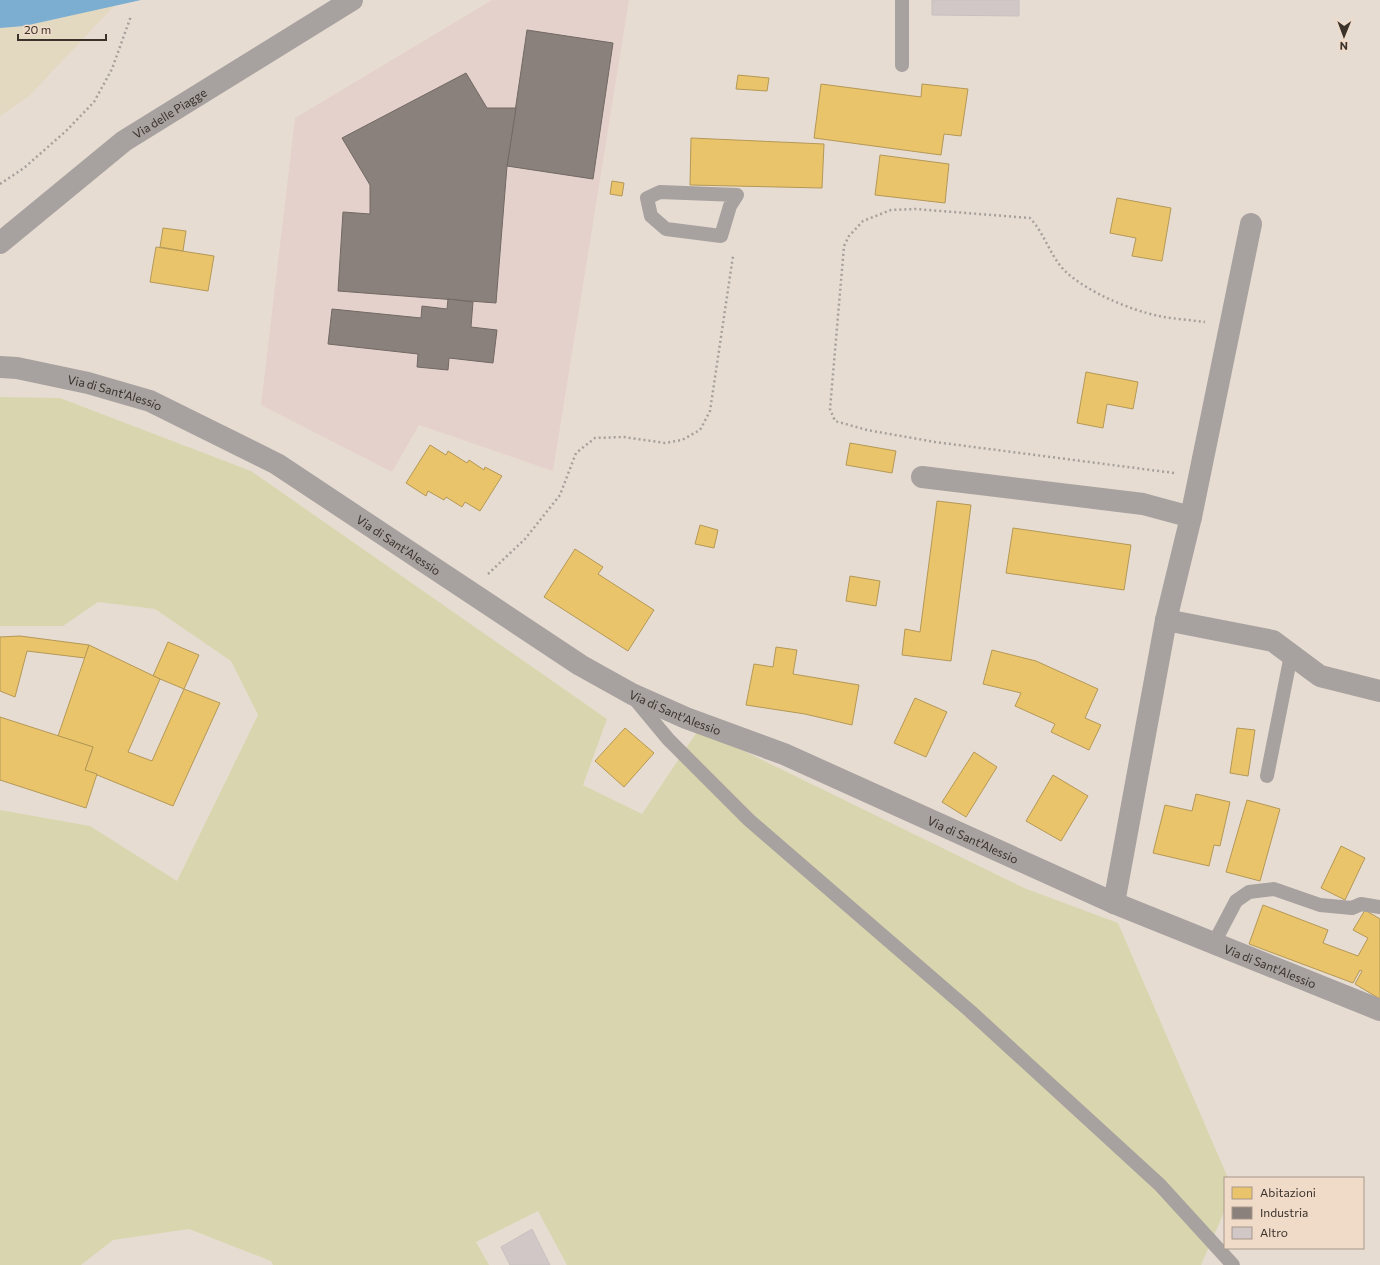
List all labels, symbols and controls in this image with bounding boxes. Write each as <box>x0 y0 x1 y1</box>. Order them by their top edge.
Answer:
scale bar <box>18 16 106 42</box>
north arrow <box>1324 16 1364 56</box>
text: 20 m <box>24 22 51 36</box>
text: N <box>1340 40 1348 53</box>
street label: Via delle Piagge <box>130 85 209 141</box>
street label: Via di Sant'Alessio <box>66 372 165 413</box>
street label: Via di Sant'Alessio <box>354 512 443 578</box>
street label: Via di Sant'Alessio <box>627 687 723 737</box>
street label: Via di Sant'Alessio <box>925 813 1021 866</box>
street label: Via di Sant'Alessio <box>1222 941 1318 991</box>
legend <box>1224 1177 1364 1249</box>
text: Abitazioni <box>1260 1185 1316 1199</box>
text: Industria <box>1260 1205 1308 1219</box>
text: Altro <box>1260 1225 1288 1239</box>

